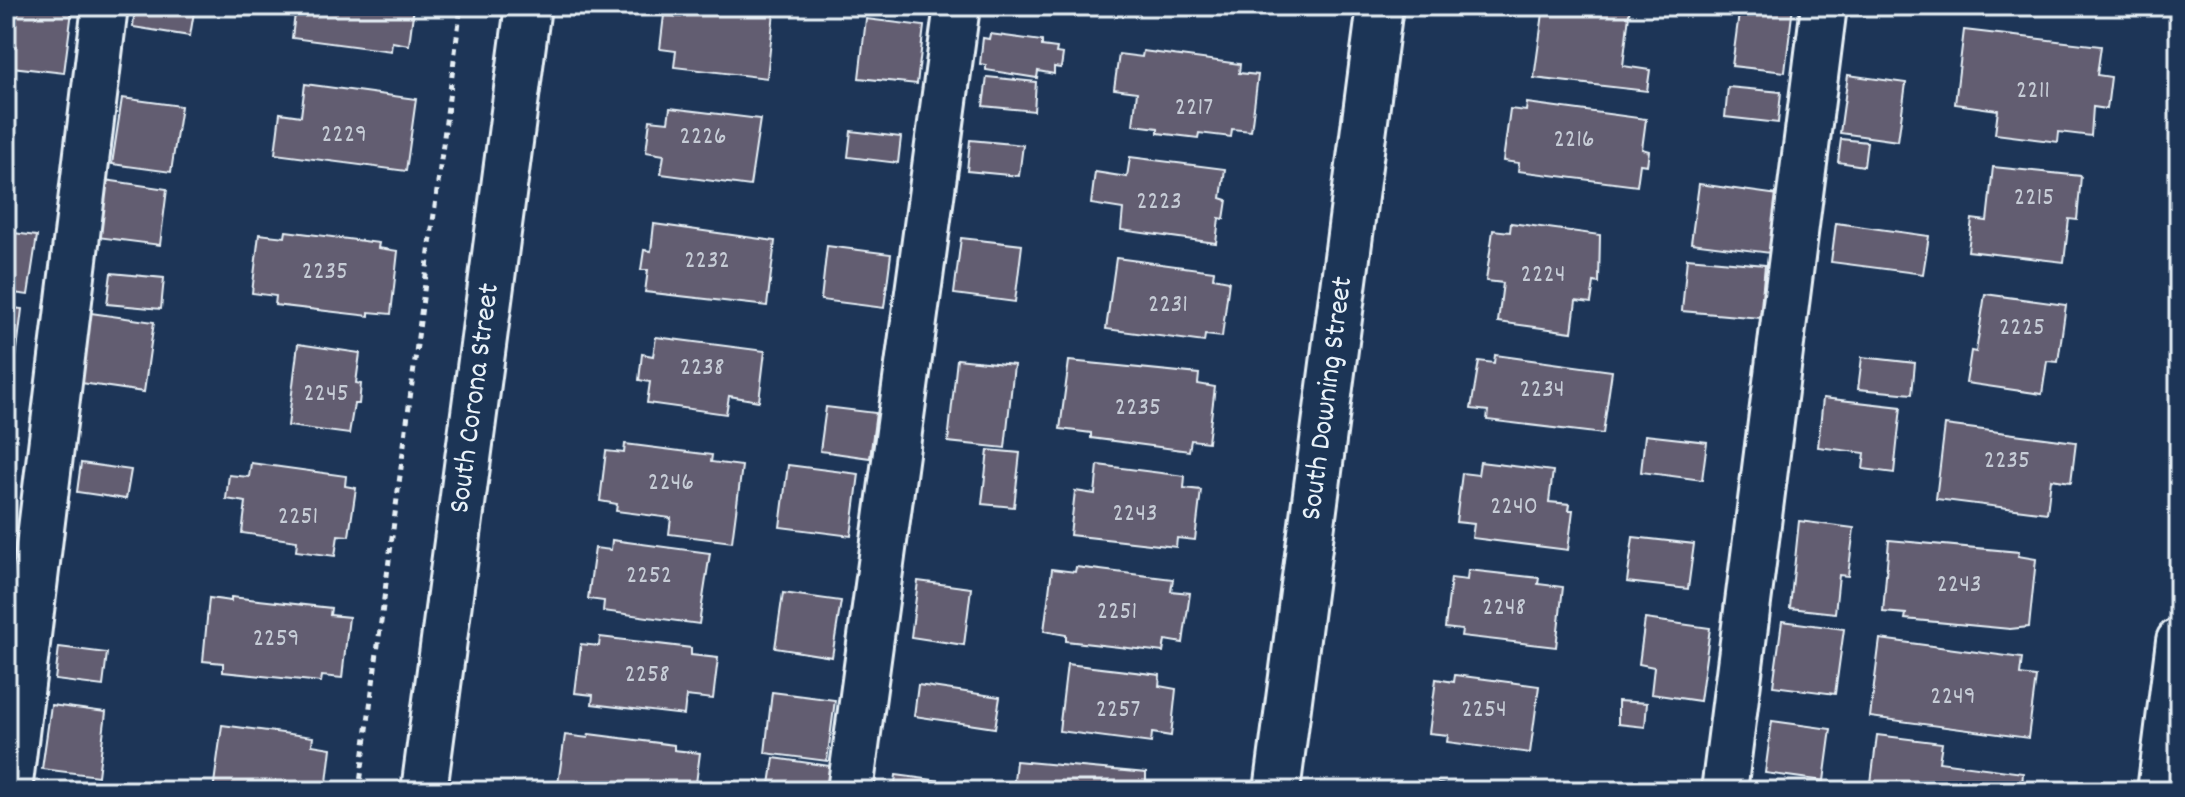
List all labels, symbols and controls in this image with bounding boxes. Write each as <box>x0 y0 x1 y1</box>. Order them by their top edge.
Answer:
house number: 2211 <box>2016 73 2050 110</box>
house number: 2217 <box>1175 90 1213 127</box>
house number: 2229 <box>321 117 367 154</box>
house number: 2226 <box>680 119 726 156</box>
house number: 2216 <box>1553 122 1595 159</box>
house number: 2215 <box>2014 180 2054 217</box>
house number: 2223 <box>1136 184 1182 221</box>
house number: 2232 <box>684 243 730 280</box>
house number: 2235 <box>302 254 348 291</box>
house number: 2224 <box>1521 257 1565 294</box>
street label: South Downing Street <box>1291 274 1366 523</box>
street label: South Corona Street <box>439 281 513 516</box>
house number: 2231 <box>1148 287 1188 324</box>
house number: 2225 <box>1999 310 2045 347</box>
house number: 2238 <box>680 350 724 387</box>
house number: 2234 <box>1519 372 1565 409</box>
house number: 2245 <box>303 376 349 413</box>
house number: 2235 <box>1115 390 1161 427</box>
house number: 2235 <box>1984 443 2030 480</box>
house number: 2246 <box>648 465 694 502</box>
house number: 2240 <box>1490 489 1538 526</box>
house number: 2243 <box>1112 496 1158 533</box>
house number: 2251 <box>278 499 318 536</box>
house number: 2252 <box>626 558 672 595</box>
house number: 2243 <box>1936 567 1982 604</box>
house number: 2248 <box>1482 590 1526 627</box>
house number: 2251 <box>1097 594 1137 631</box>
house number: 2259 <box>253 621 299 658</box>
house number: 2258 <box>624 657 670 694</box>
house number: 2249 <box>1930 679 1976 716</box>
house number: 2257 <box>1096 692 1140 729</box>
house number: 2254 <box>1461 692 1507 729</box>

